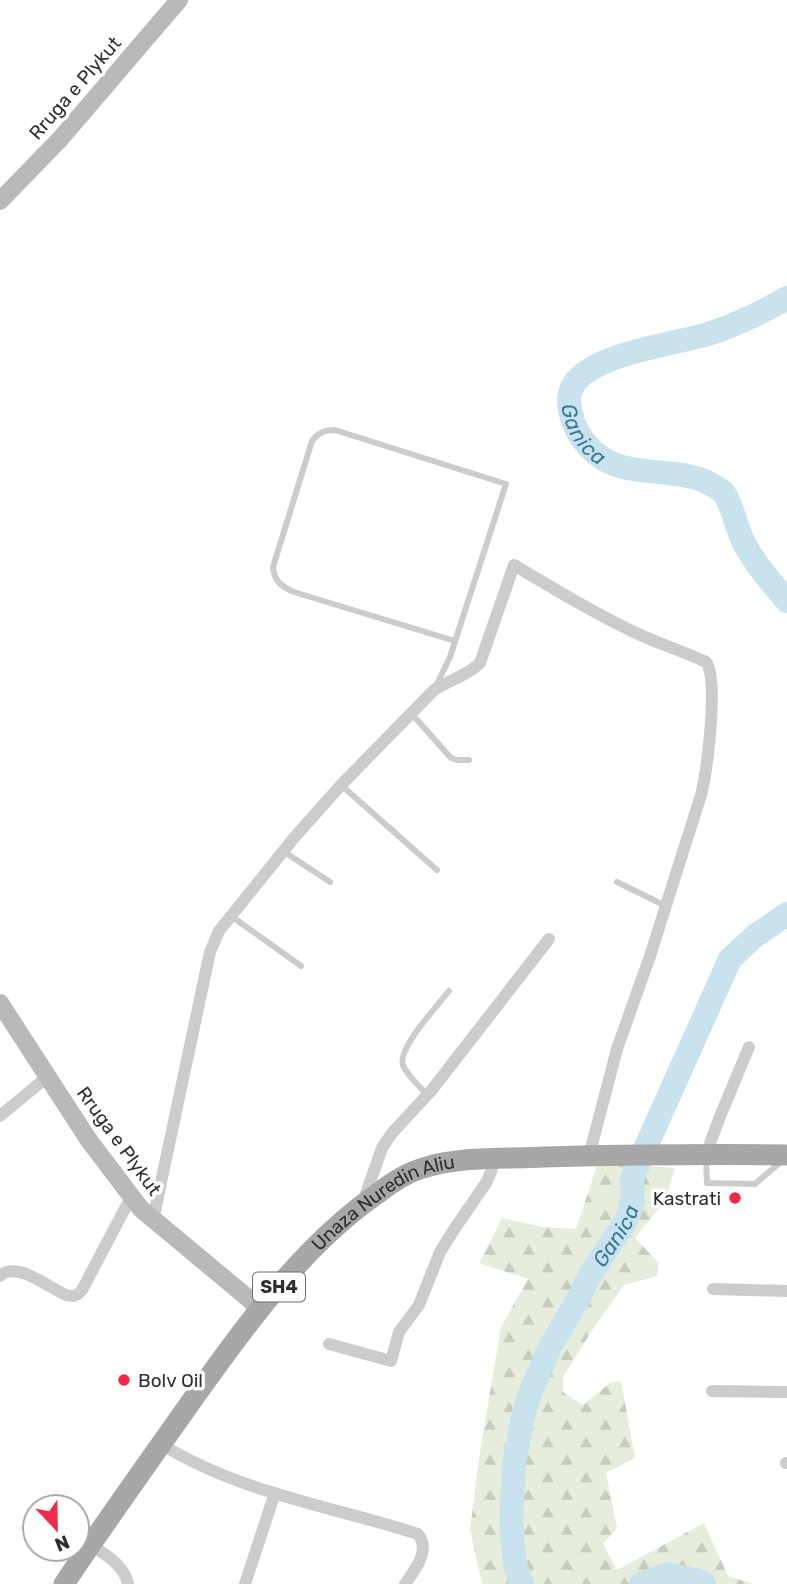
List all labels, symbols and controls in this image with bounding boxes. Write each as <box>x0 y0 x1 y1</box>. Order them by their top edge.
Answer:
street label: Rruga e Plykut <box>24 31 126 144</box>
water label: Ganica <box>557 401 611 470</box>
street label: Rruga e Plykut <box>72 1082 167 1200</box>
street label: Unaza Nuredin Aliu <box>306 1150 456 1255</box>
place label: Kastrati <box>653 1187 721 1210</box>
marker: Kastrati <box>727 1190 743 1206</box>
water label: Ganica <box>587 1202 643 1271</box>
road number: SH4 <box>253 1272 305 1302</box>
place label: Bolv Oil <box>138 1369 203 1392</box>
marker: Bolv Oil <box>116 1372 132 1388</box>
north arrow <box>21 1493 91 1563</box>
text: N <box>52 1530 73 1557</box>

